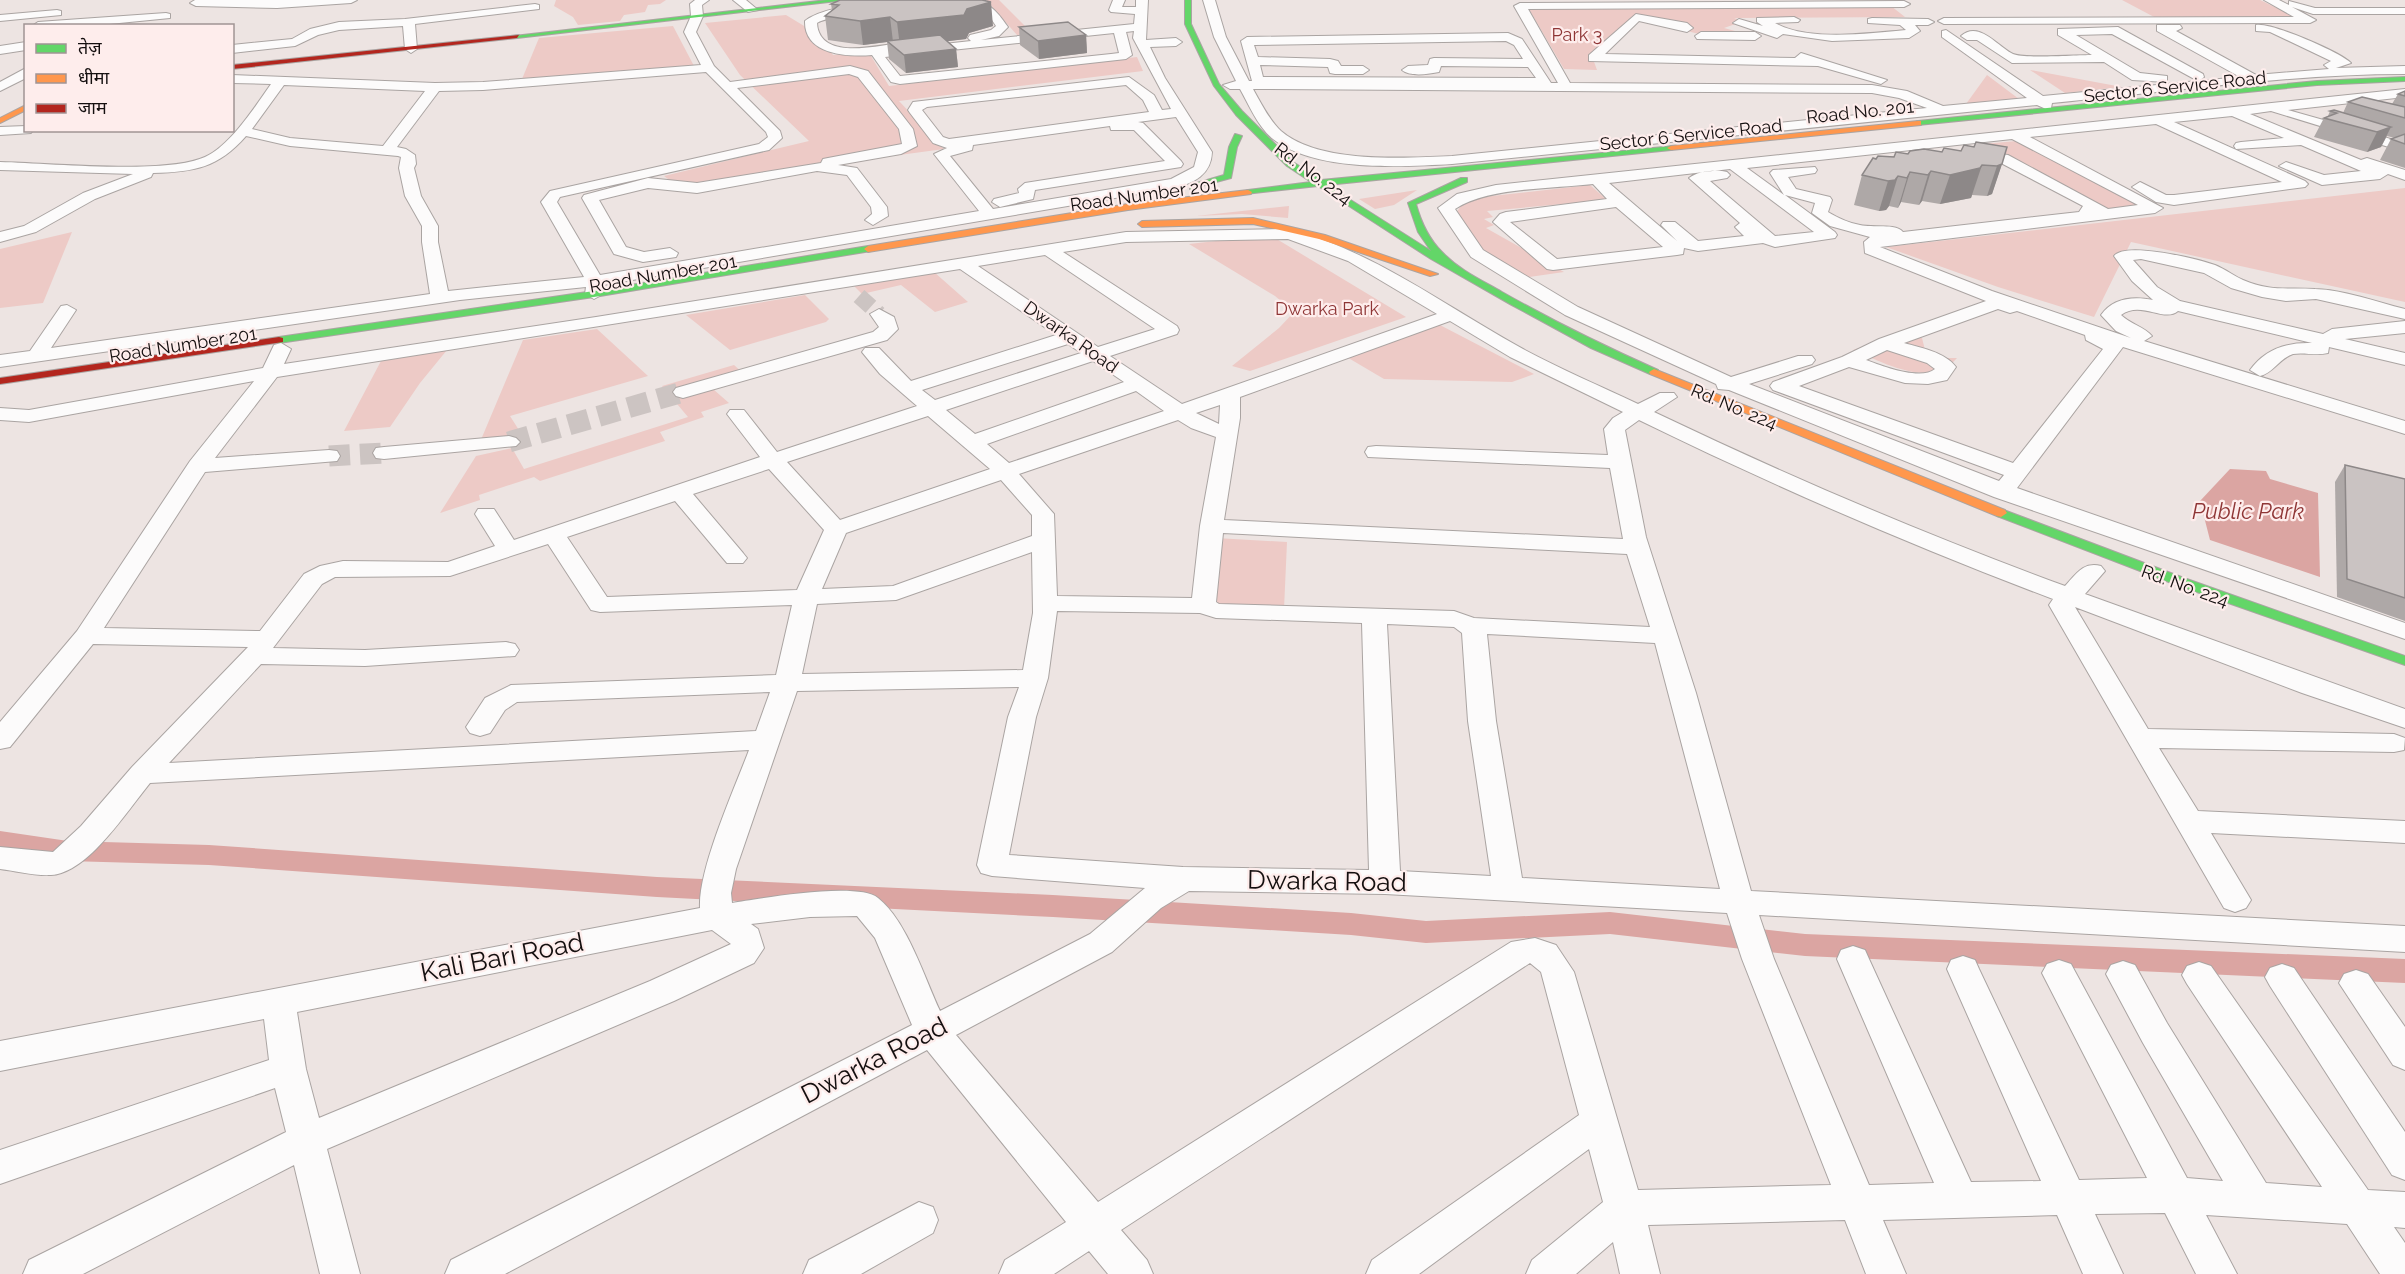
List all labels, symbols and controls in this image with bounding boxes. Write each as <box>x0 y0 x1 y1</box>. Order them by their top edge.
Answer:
legend <box>24 24 234 132</box>
park label: Park 3 <box>1552 24 1602 45</box>
text: तेज़ <box>78 37 102 58</box>
street label: Sector 6 Service Road <box>2083 66 2267 107</box>
text: धीमा <box>78 67 109 88</box>
street label: Road No. 201 <box>1805 95 1915 128</box>
text: जाम <box>78 97 108 118</box>
street label: Sector 6 Service Road <box>1599 114 1783 155</box>
street label: Rd. No. 224 <box>1271 138 1356 210</box>
street label: Road Number 201 <box>1069 174 1220 215</box>
street label: Road Number 201 <box>588 250 738 297</box>
street label: Dwarka Road <box>1020 296 1123 377</box>
park label: Dwarka Park <box>1275 298 1379 319</box>
street label: Road Number 201 <box>108 322 259 367</box>
street label: Rd. No. 224 <box>1688 379 1780 434</box>
water label: Public Park <box>2192 498 2304 524</box>
street label: Rd. No. 224 <box>2139 560 2232 611</box>
street label: Dwarka Road <box>1247 865 1407 897</box>
street label: Kali Bari Road <box>418 926 586 988</box>
street label: Dwarka Road <box>796 1010 952 1110</box>

